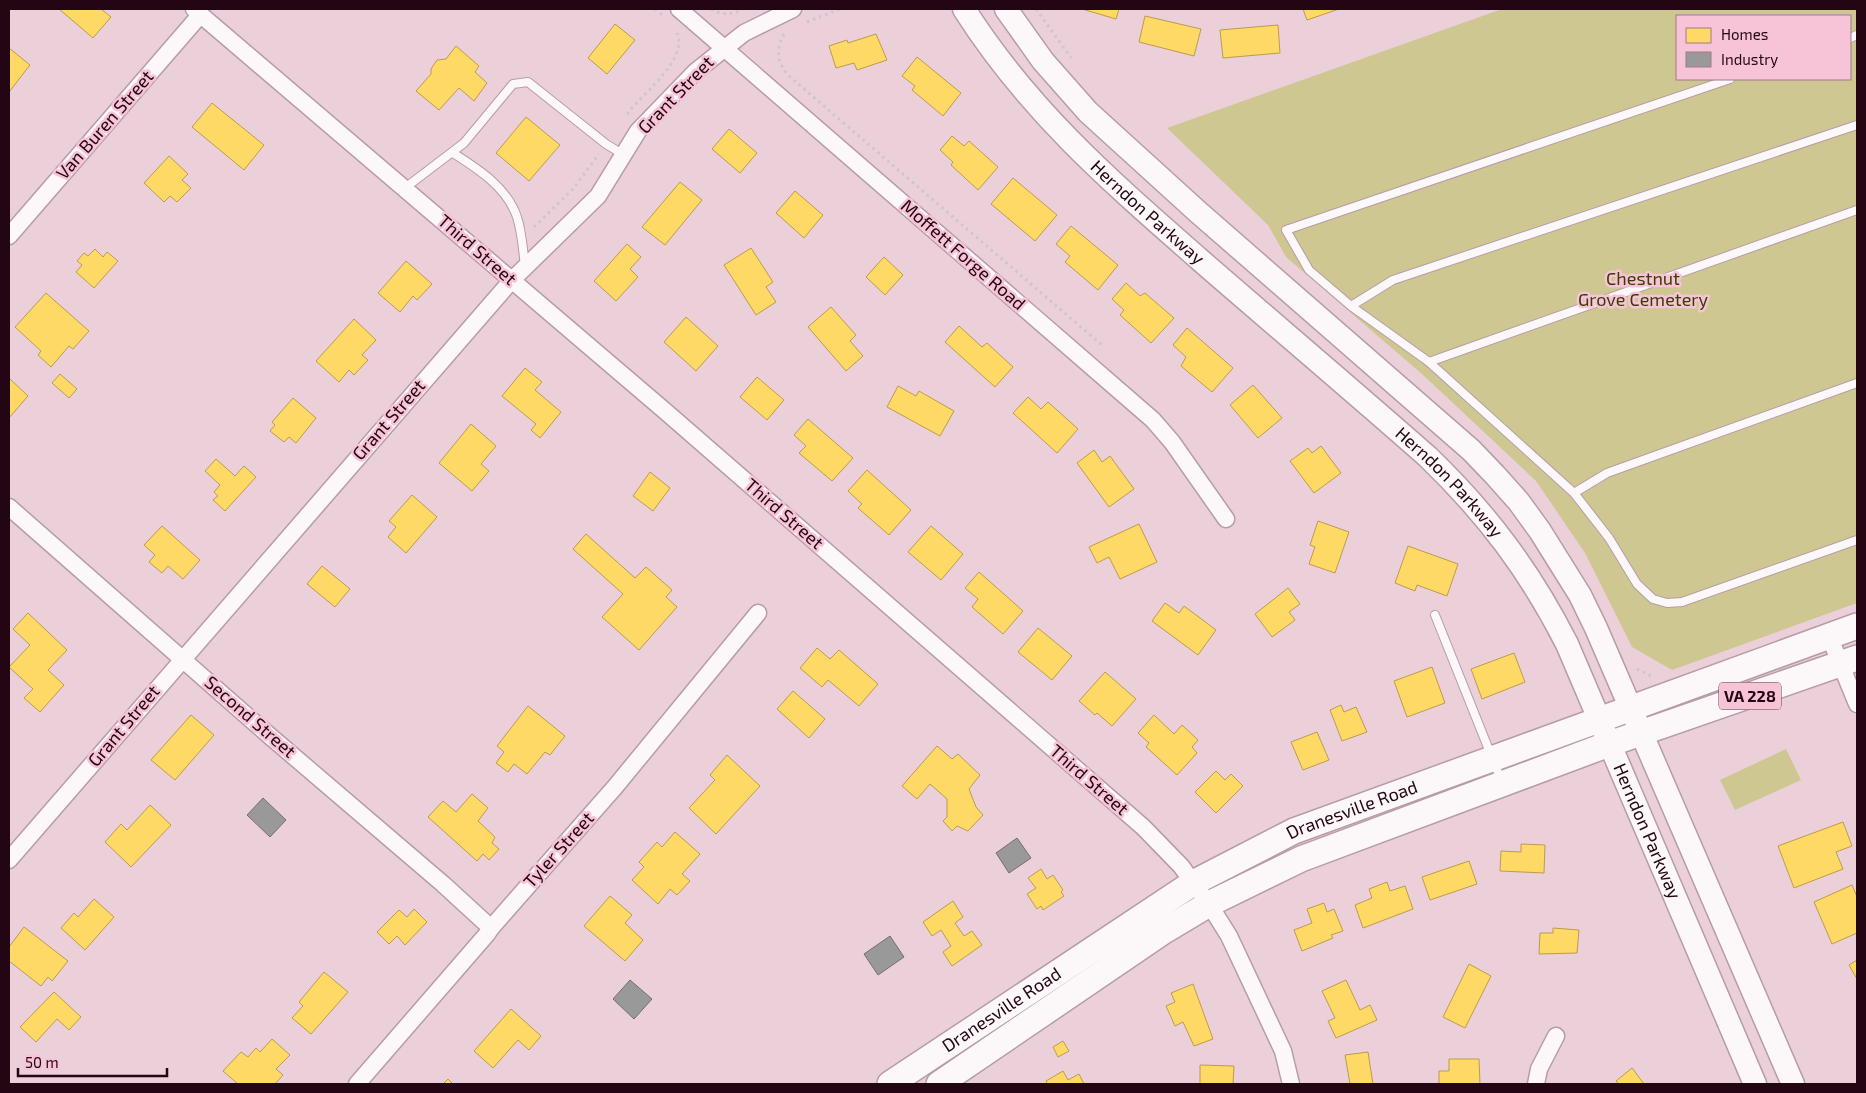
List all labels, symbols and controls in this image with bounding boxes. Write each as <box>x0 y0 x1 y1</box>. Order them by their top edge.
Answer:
legend <box>1676 15 1851 80</box>
text: Homes <box>1721 25 1768 43</box>
text: Industry <box>1721 50 1778 68</box>
street label: Grant Street <box>633 51 718 138</box>
street label: Van Buren Street <box>51 65 158 183</box>
street label: Herndon Parkway <box>1087 155 1210 269</box>
street label: Moffett Forge Road <box>897 194 1030 314</box>
street label: Third Street <box>434 209 521 289</box>
park label: Chestnut Grove Cemetery <box>1578 267 1709 310</box>
street label: Grant Street <box>347 374 429 464</box>
street label: Herndon Parkway <box>1391 422 1509 542</box>
street label: Third Street <box>741 473 828 553</box>
street label: Second Street <box>201 671 301 762</box>
street label: Grant Street <box>83 680 164 771</box>
road number: VA 228 <box>1719 682 1781 709</box>
street label: Third Street <box>1046 739 1133 819</box>
street label: Herndon Parkway <box>1609 760 1687 903</box>
street label: Dranesville Road <box>1282 775 1420 843</box>
street label: Tyler Street <box>518 807 598 892</box>
street label: Dranesville Road <box>937 962 1065 1056</box>
scale bar <box>18 1046 166 1078</box>
text: 50 m <box>25 1053 59 1071</box>

